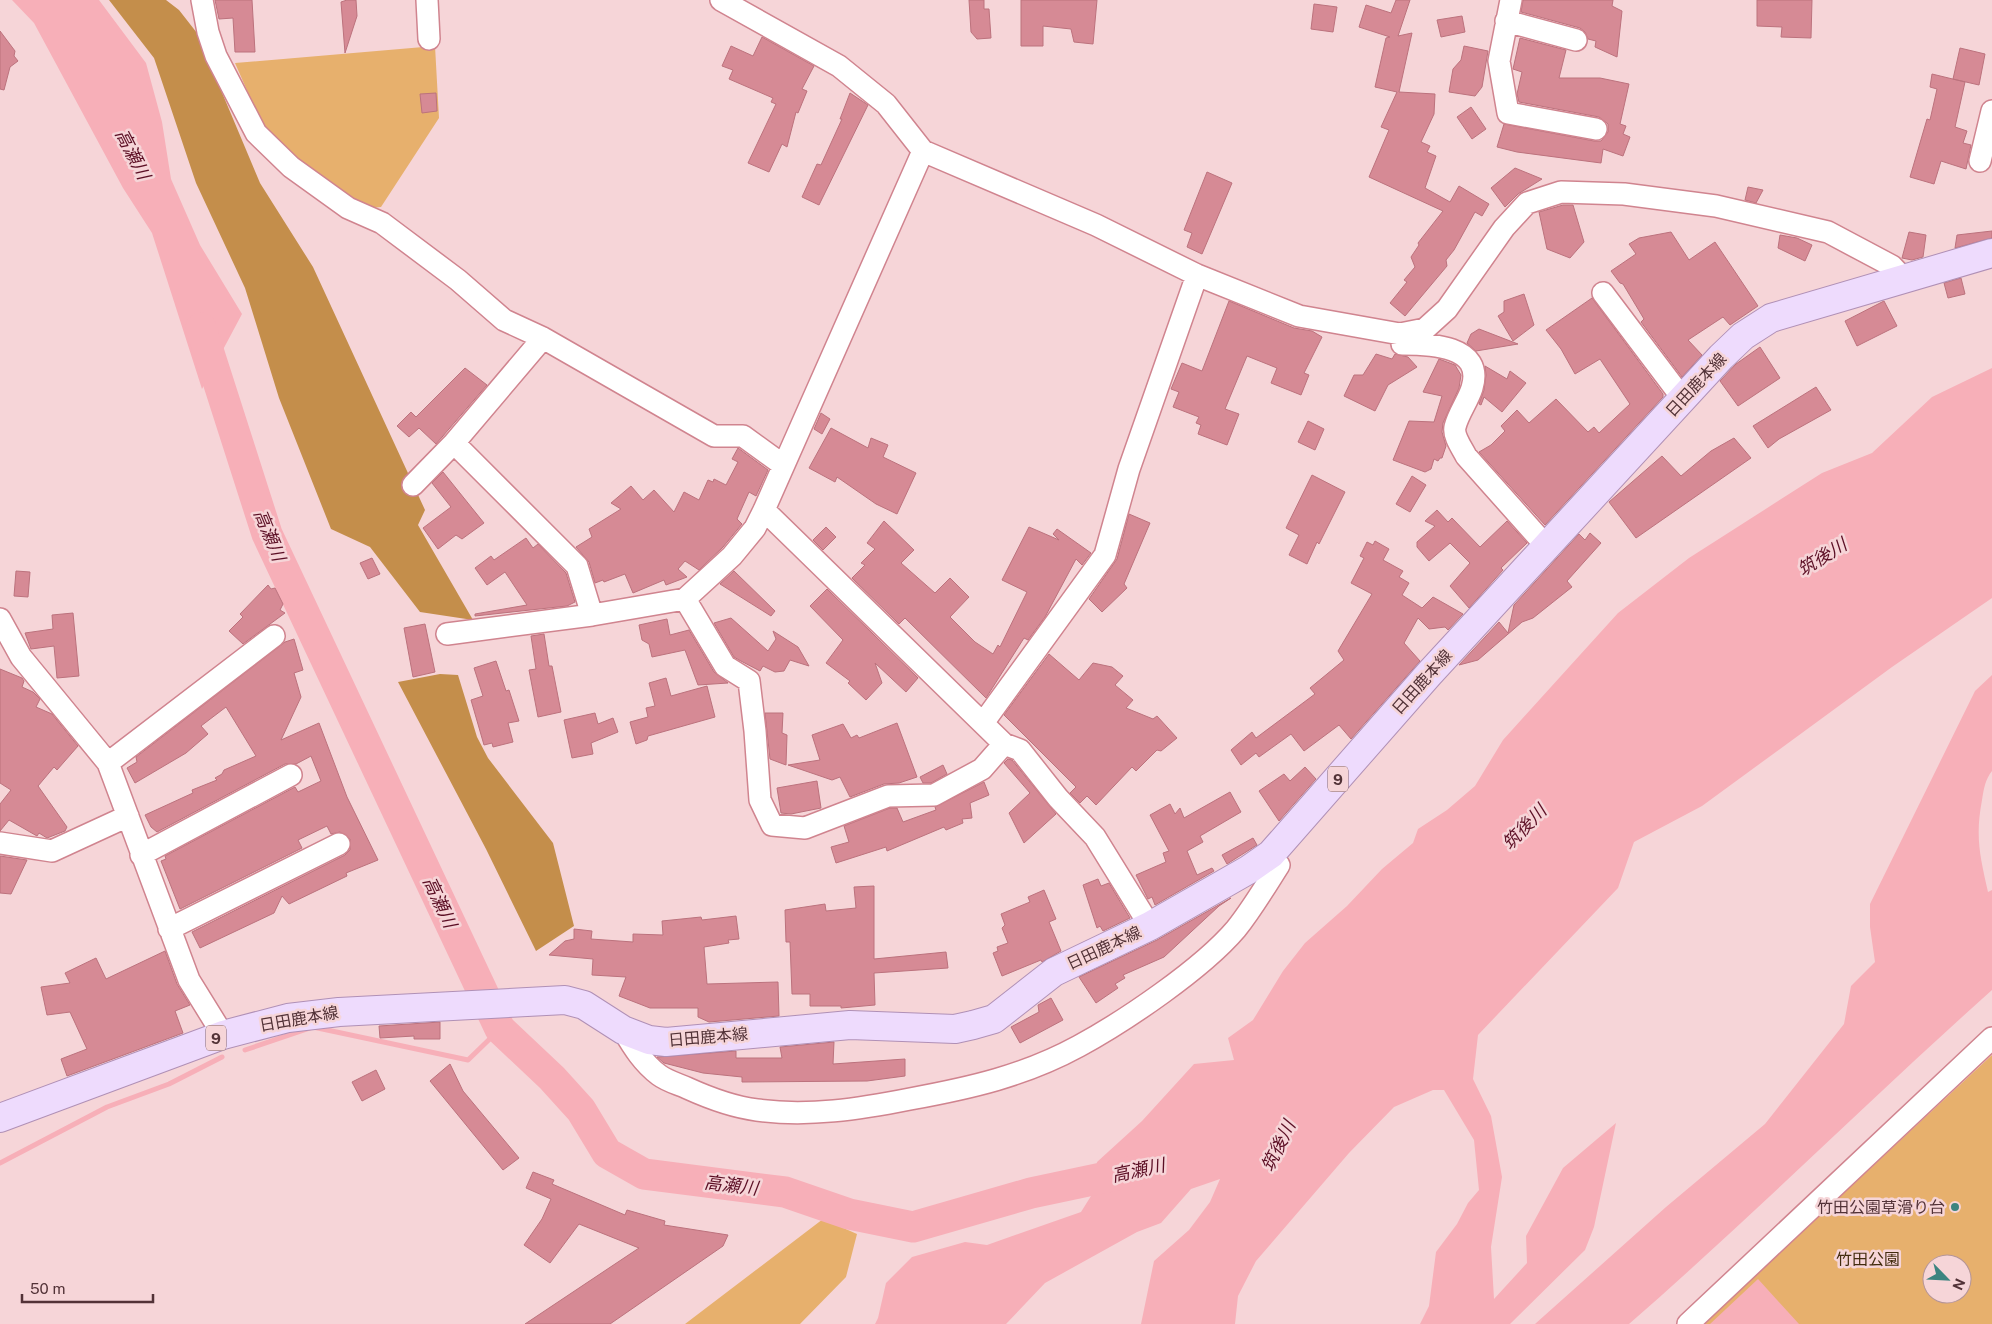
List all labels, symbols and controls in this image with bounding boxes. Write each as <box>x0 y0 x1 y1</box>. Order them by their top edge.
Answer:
water label: 高瀬川 <box>111 125 156 185</box>
street label: 日田鹿本線 <box>1662 349 1730 421</box>
water label: 高瀬川 <box>250 506 291 566</box>
water label: 筑後川 <box>1794 533 1852 580</box>
street label: 日田鹿本線 <box>1388 646 1456 718</box>
road number: 9 <box>1328 766 1348 792</box>
water label: 筑後川 <box>1498 799 1552 854</box>
water label: 高瀬川 <box>419 873 462 933</box>
street label: 日田鹿本線 <box>1064 922 1144 974</box>
street label: 日田鹿本線 <box>258 1003 340 1035</box>
street label: 日田鹿本線 <box>667 1024 749 1050</box>
road number: 9 <box>206 1026 226 1050</box>
water label: 筑後川 <box>1257 1115 1300 1175</box>
water label: 高瀬川 <box>1109 1154 1169 1186</box>
water label: 高瀬川 <box>703 1171 761 1199</box>
place label: 竹田公園草滑り台 <box>1817 1198 1945 1217</box>
marker: 竹田公園草滑り台 <box>1949 1201 1961 1213</box>
park label: 竹田公園 <box>1836 1250 1900 1269</box>
north arrow <box>1922 1254 1972 1304</box>
scale bar <box>22 1272 154 1304</box>
text: N <box>1949 1276 1968 1293</box>
text: 50 m <box>30 1280 65 1297</box>

